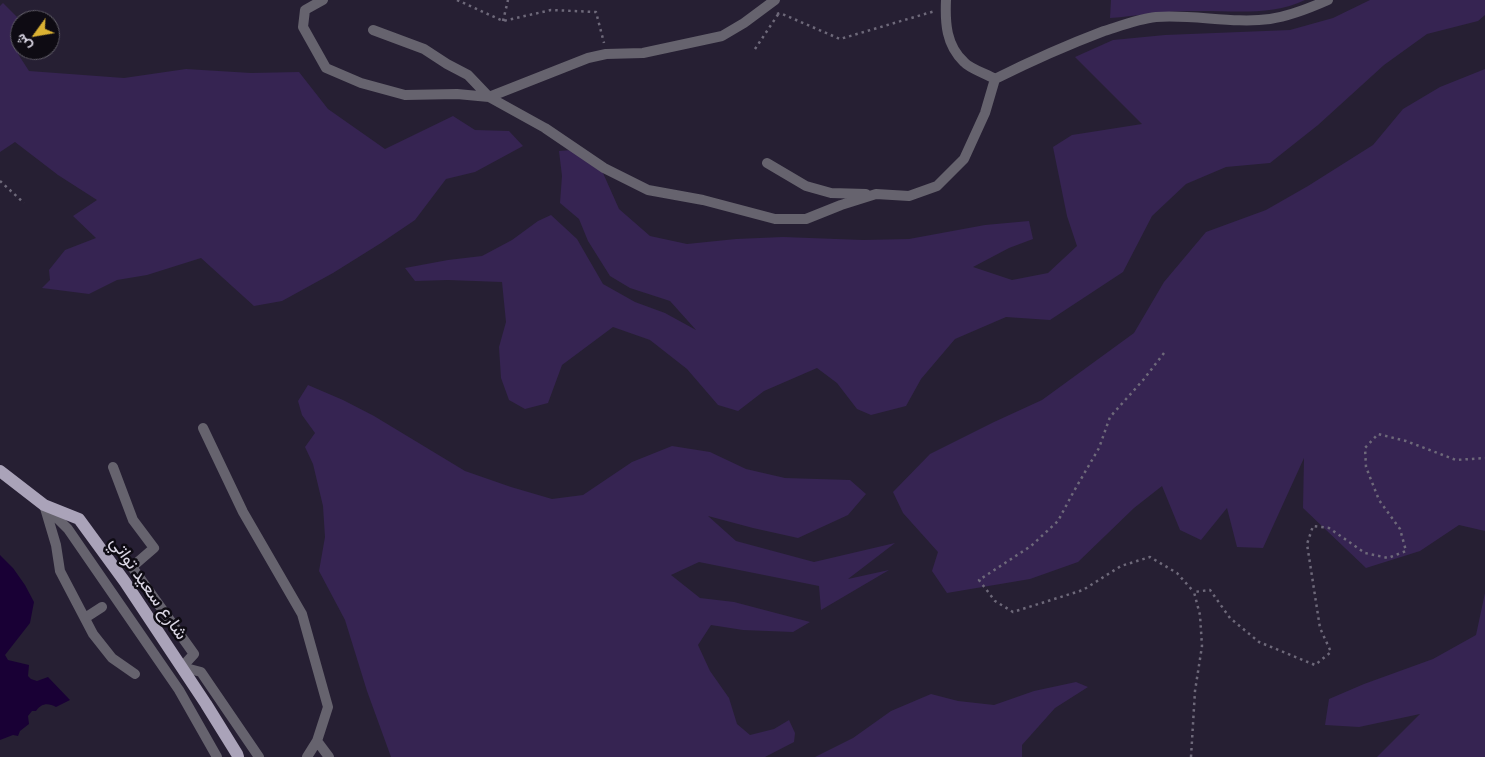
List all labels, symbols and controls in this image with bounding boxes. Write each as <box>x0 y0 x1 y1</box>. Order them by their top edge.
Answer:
north arrow <box>10 10 60 60</box>
text: ش <box>11 31 34 54</box>
street label: شارع سعيد تواتي <box>105 532 193 644</box>

